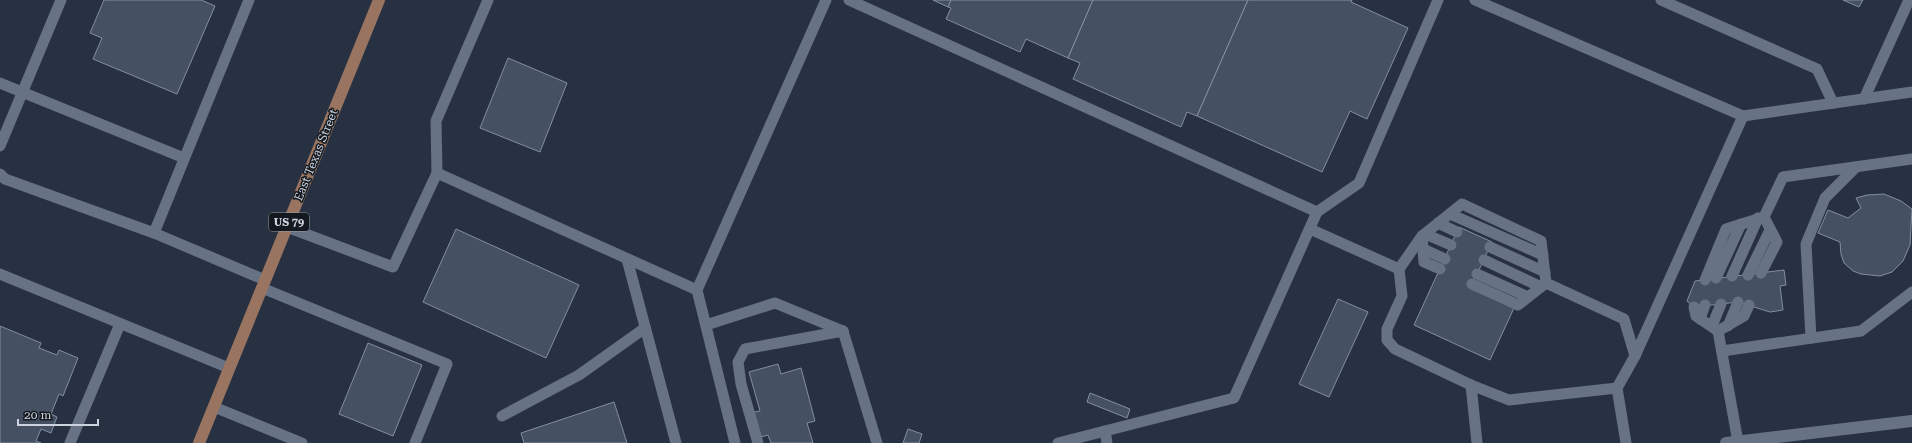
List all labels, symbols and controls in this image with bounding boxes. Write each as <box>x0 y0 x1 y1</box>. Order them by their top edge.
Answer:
street label: East Texas Street <box>291 107 341 203</box>
road number: US 79 <box>269 213 309 231</box>
scale bar <box>18 401 98 427</box>
text: 20 m <box>24 408 51 422</box>

